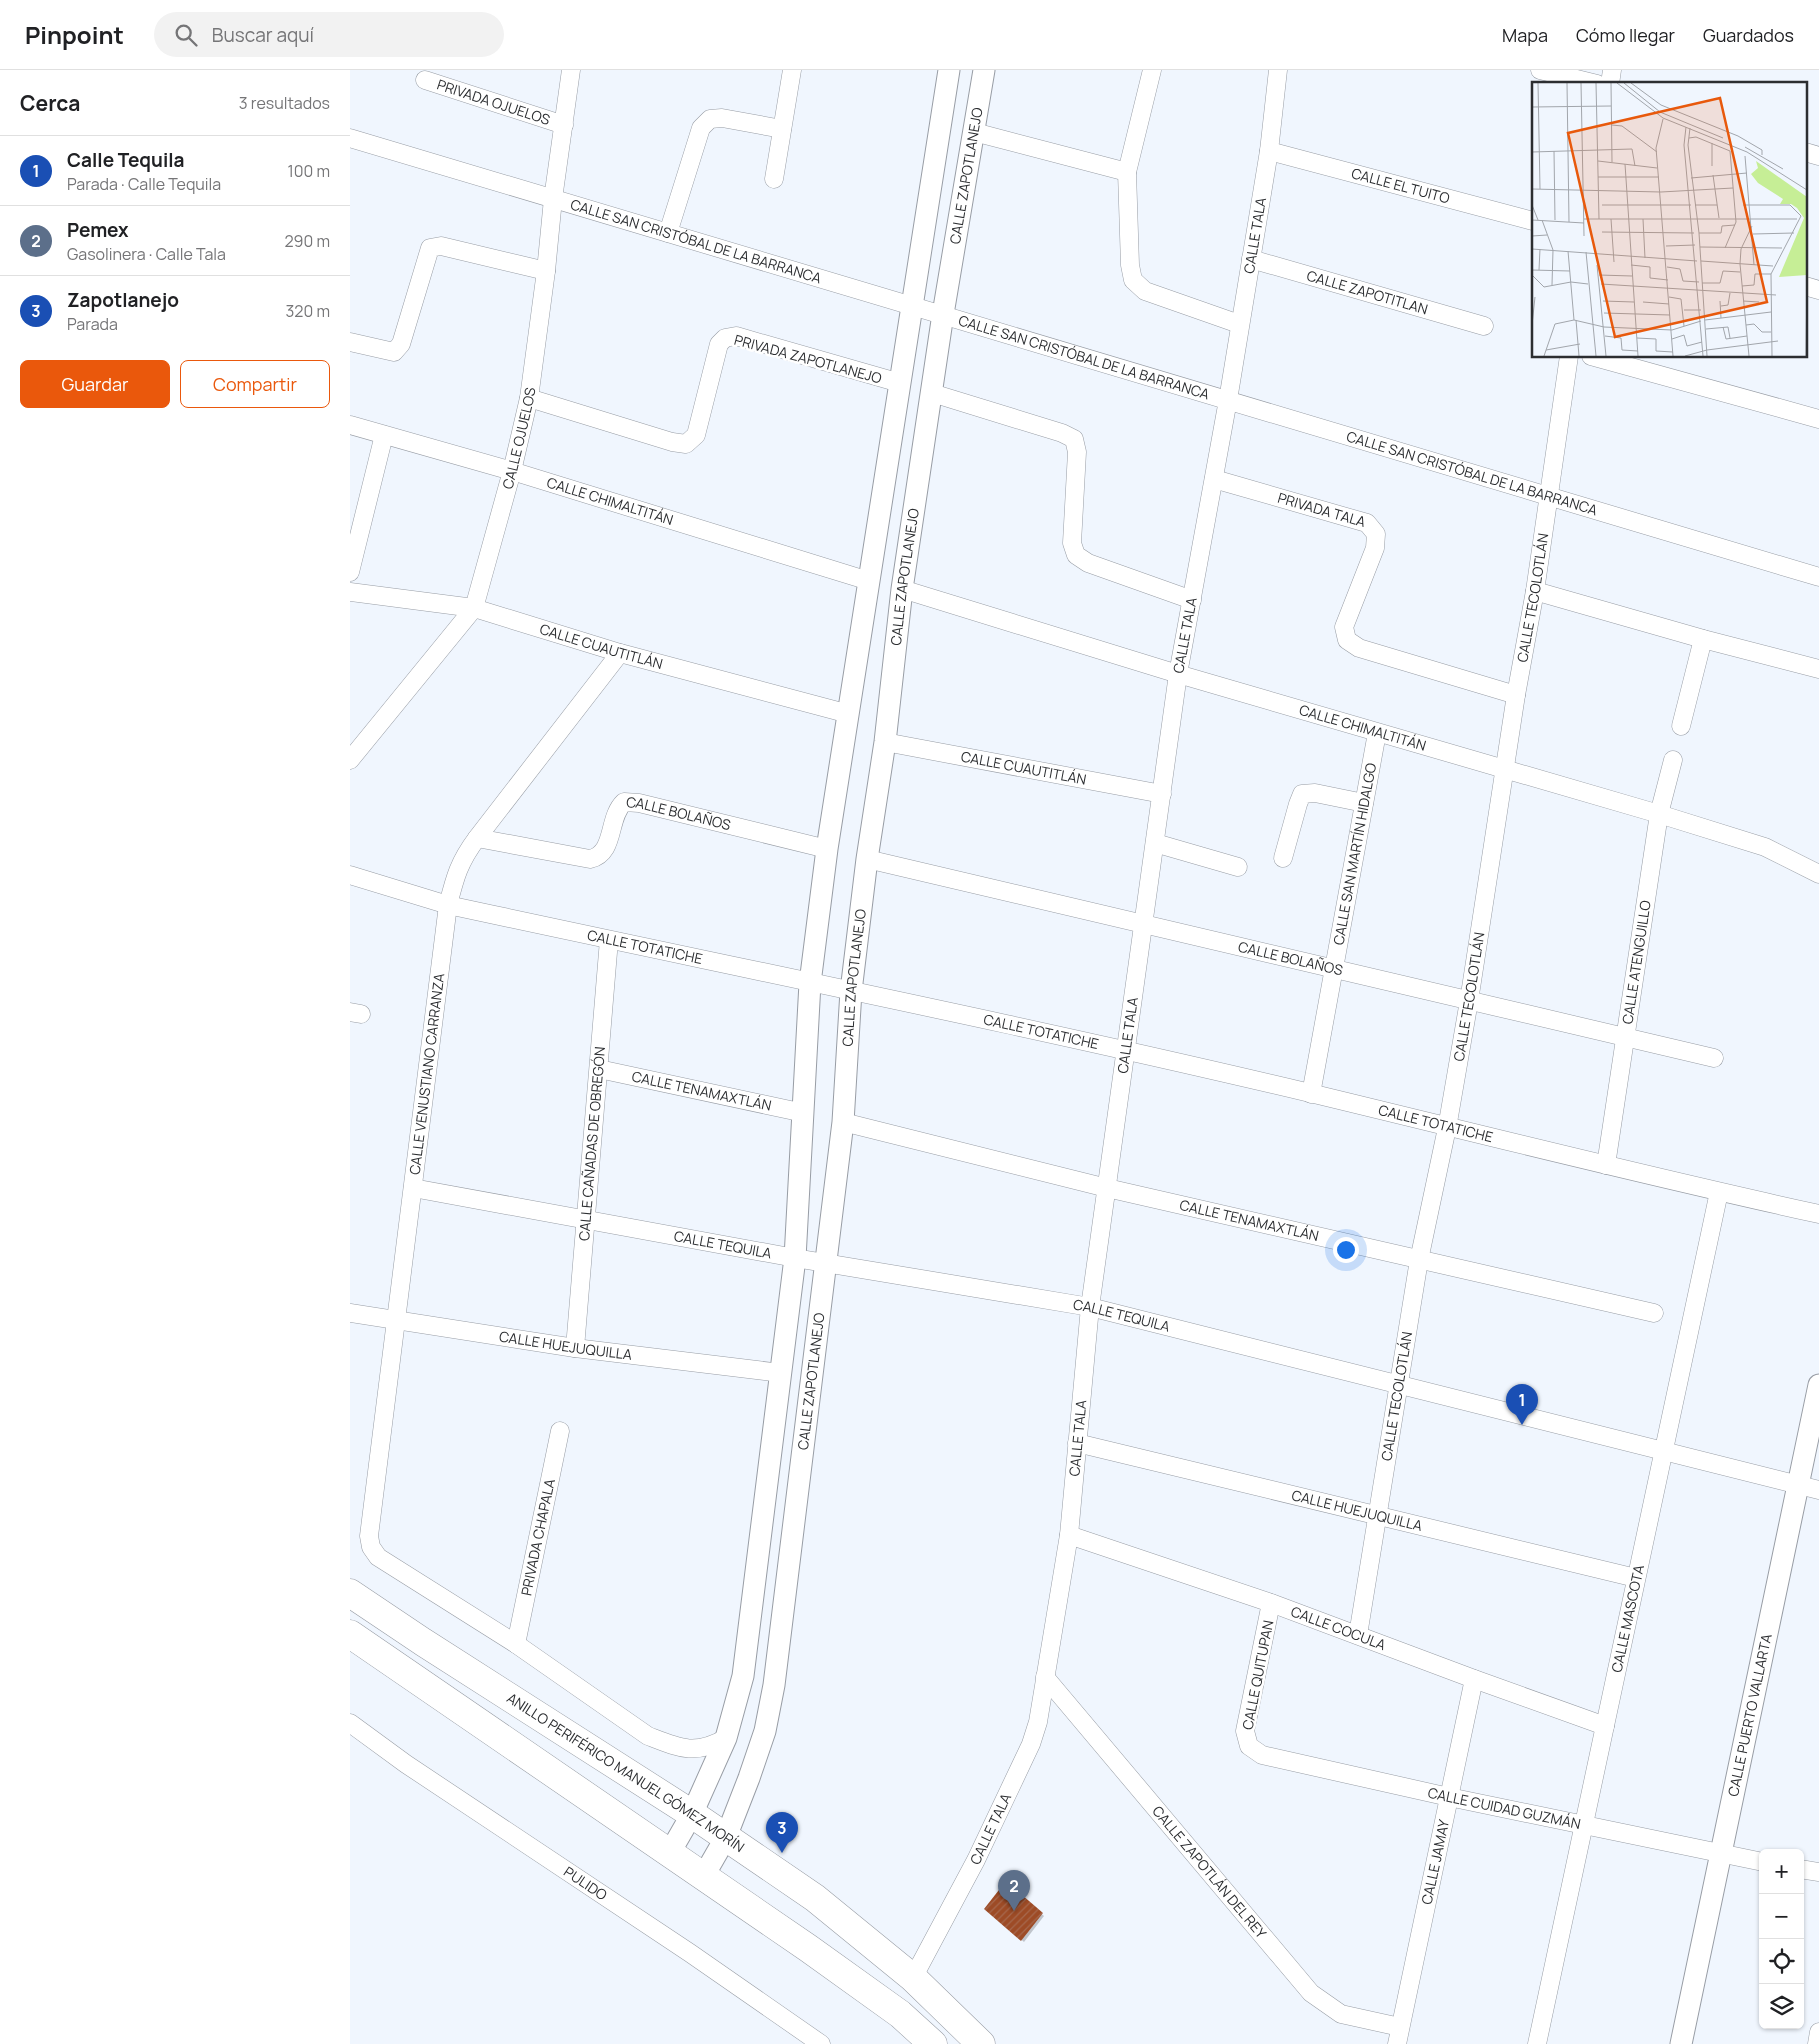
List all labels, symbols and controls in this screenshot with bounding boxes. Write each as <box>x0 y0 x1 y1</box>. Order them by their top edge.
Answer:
search box <box>154 12 504 57</box>
text: Pinpoint <box>25 18 124 51</box>
icon: search <box>172 21 200 49</box>
text: Buscar aquí <box>212 22 314 48</box>
text: Mapa <box>1502 23 1548 47</box>
text: Cómo llegar <box>1576 23 1675 47</box>
text: Guardados <box>1703 23 1794 47</box>
street label: PRIVADA OJUELOS <box>435 75 553 129</box>
inset map <box>1532 82 1806 358</box>
text: Cerca <box>20 89 80 117</box>
text: 3 resultados <box>239 92 330 114</box>
street label: CALLE ZAPOTLANEJO <box>945 106 987 245</box>
text: Calle Tequila <box>67 147 185 173</box>
text: 1 <box>32 160 40 182</box>
text: 100 m <box>287 160 330 182</box>
street label: CALLE EL TUITO <box>1349 163 1452 207</box>
text: Parada · Calle Tequila <box>67 173 221 195</box>
street label: CALLE SAN CRISTÓBAL DE LA BARRANCA <box>568 194 824 287</box>
street label: CALLE TALA <box>1239 196 1270 275</box>
text: Pemex <box>67 217 129 243</box>
text: 2 <box>31 230 41 252</box>
text: 290 m <box>284 230 330 252</box>
text: Gasolinera · Calle Tala <box>67 243 226 265</box>
street label: CALLE ZAPOTITLAN <box>1305 266 1430 318</box>
text: Zapotlanejo <box>67 287 179 313</box>
text: 3 <box>31 300 41 322</box>
text: 320 m <box>286 300 330 322</box>
street label: CALLE SAN CRISTÓBAL DE LA BARRANCA <box>956 310 1212 403</box>
text: Parada <box>67 313 118 335</box>
street label: PRIVADA ZAPOTLANEJO <box>732 330 884 387</box>
button: Guardar <box>20 360 170 408</box>
button: Compartir <box>180 360 330 408</box>
street label: CALLE OJUELOS <box>497 386 539 491</box>
street label: CALLE SAN CRISTÓBAL DE LA BARRANCA <box>1344 426 1600 519</box>
street label: CALLE CHIMALTITÁN <box>545 472 676 529</box>
street label: PRIVADA TALA <box>1276 488 1368 531</box>
street label: CALLE ZAPOTLANEJO <box>886 507 923 646</box>
street label: CALLE TECOLOTLÁN <box>1512 532 1552 664</box>
street label: CALLE TALA <box>1168 596 1201 675</box>
street label: CALLE CUAUTITLÁN <box>538 619 665 673</box>
street label: CALLE CHIMALTITÁN <box>1297 700 1428 755</box>
street label: CALLE CUAUTITLÁN <box>959 746 1088 789</box>
street label: CALLE SAN MARTÍN HIDALGO <box>1328 761 1380 947</box>
street label: CALLE BOLAÑOS <box>626 792 733 834</box>
street label: CALLE ATENGUILLO <box>1617 899 1655 1025</box>
street label: CALLE ZAPOTLANEJO <box>838 908 870 1047</box>
street label: CALLE TOTATICHE <box>586 925 704 968</box>
street label: CALLE TECOLOTLÁN <box>1449 931 1488 1063</box>
street label: CALLE BOLAÑOS <box>1236 937 1345 980</box>
street label: CALLE VENUSTIANO CARRANZA <box>405 972 448 1176</box>
street label: CALLE TALA <box>1113 996 1142 1075</box>
street label: CALLE TOTATICHE <box>982 1009 1101 1053</box>
street label: CALLE CAÑADAS DE OBREGÓN <box>574 1046 609 1242</box>
street label: CALLE TENAMAXTLÁN <box>630 1066 773 1115</box>
street label: CALLE TOTATICHE <box>1377 1100 1495 1146</box>
street label: CALLE TENAMAXTLÁN <box>1178 1195 1321 1245</box>
street label: CALLE TEQUILA <box>673 1226 773 1263</box>
your location <box>1333 1237 1359 1263</box>
street label: CALLE TEQUILA <box>1072 1294 1172 1336</box>
street label: CALLE ZAPOTLANEJO <box>793 1311 829 1451</box>
street label: CALLE HUEJUQUILLA <box>498 1326 633 1364</box>
street label: CALLE TECOLOTLÁN <box>1376 1330 1416 1462</box>
pin: 1 <box>1506 1384 1538 1425</box>
street label: CALLE TALA <box>1064 1399 1090 1477</box>
street label: PRIVADA CHAPALA <box>516 1477 559 1597</box>
street label: CALLE HUEJUQUILLA <box>1290 1485 1425 1535</box>
street label: CALLE MASCOTA <box>1607 1563 1648 1674</box>
street label: CALLE COCULA <box>1288 1601 1389 1654</box>
street label: CALLE QUITUPAN <box>1238 1618 1277 1731</box>
street label: CALLE PUERTO VALLARTA <box>1723 1632 1776 1798</box>
street label: ANILLO PERIFÉRICO MANUEL GÓMEZ MORÍN <box>503 1688 748 1856</box>
street label: CALLE CUIDAD GUZMÁN <box>1426 1783 1582 1833</box>
street label: CALLE TALA <box>965 1790 1015 1868</box>
street label: CALLE ZAPOTLÁN DEL REY <box>1148 1802 1271 1942</box>
pin: 3 <box>766 1812 798 1853</box>
street label: CALLE JAMAY <box>1417 1817 1453 1906</box>
map controls <box>1759 1849 1804 2029</box>
button: + <box>1759 1849 1804 1894</box>
street label: PULIDO <box>560 1862 611 1904</box>
pin: 2 <box>998 1870 1030 1911</box>
button: − <box>1759 1894 1804 1939</box>
button: locate <box>1759 1939 1804 1984</box>
button: layers <box>1759 1984 1804 2029</box>

